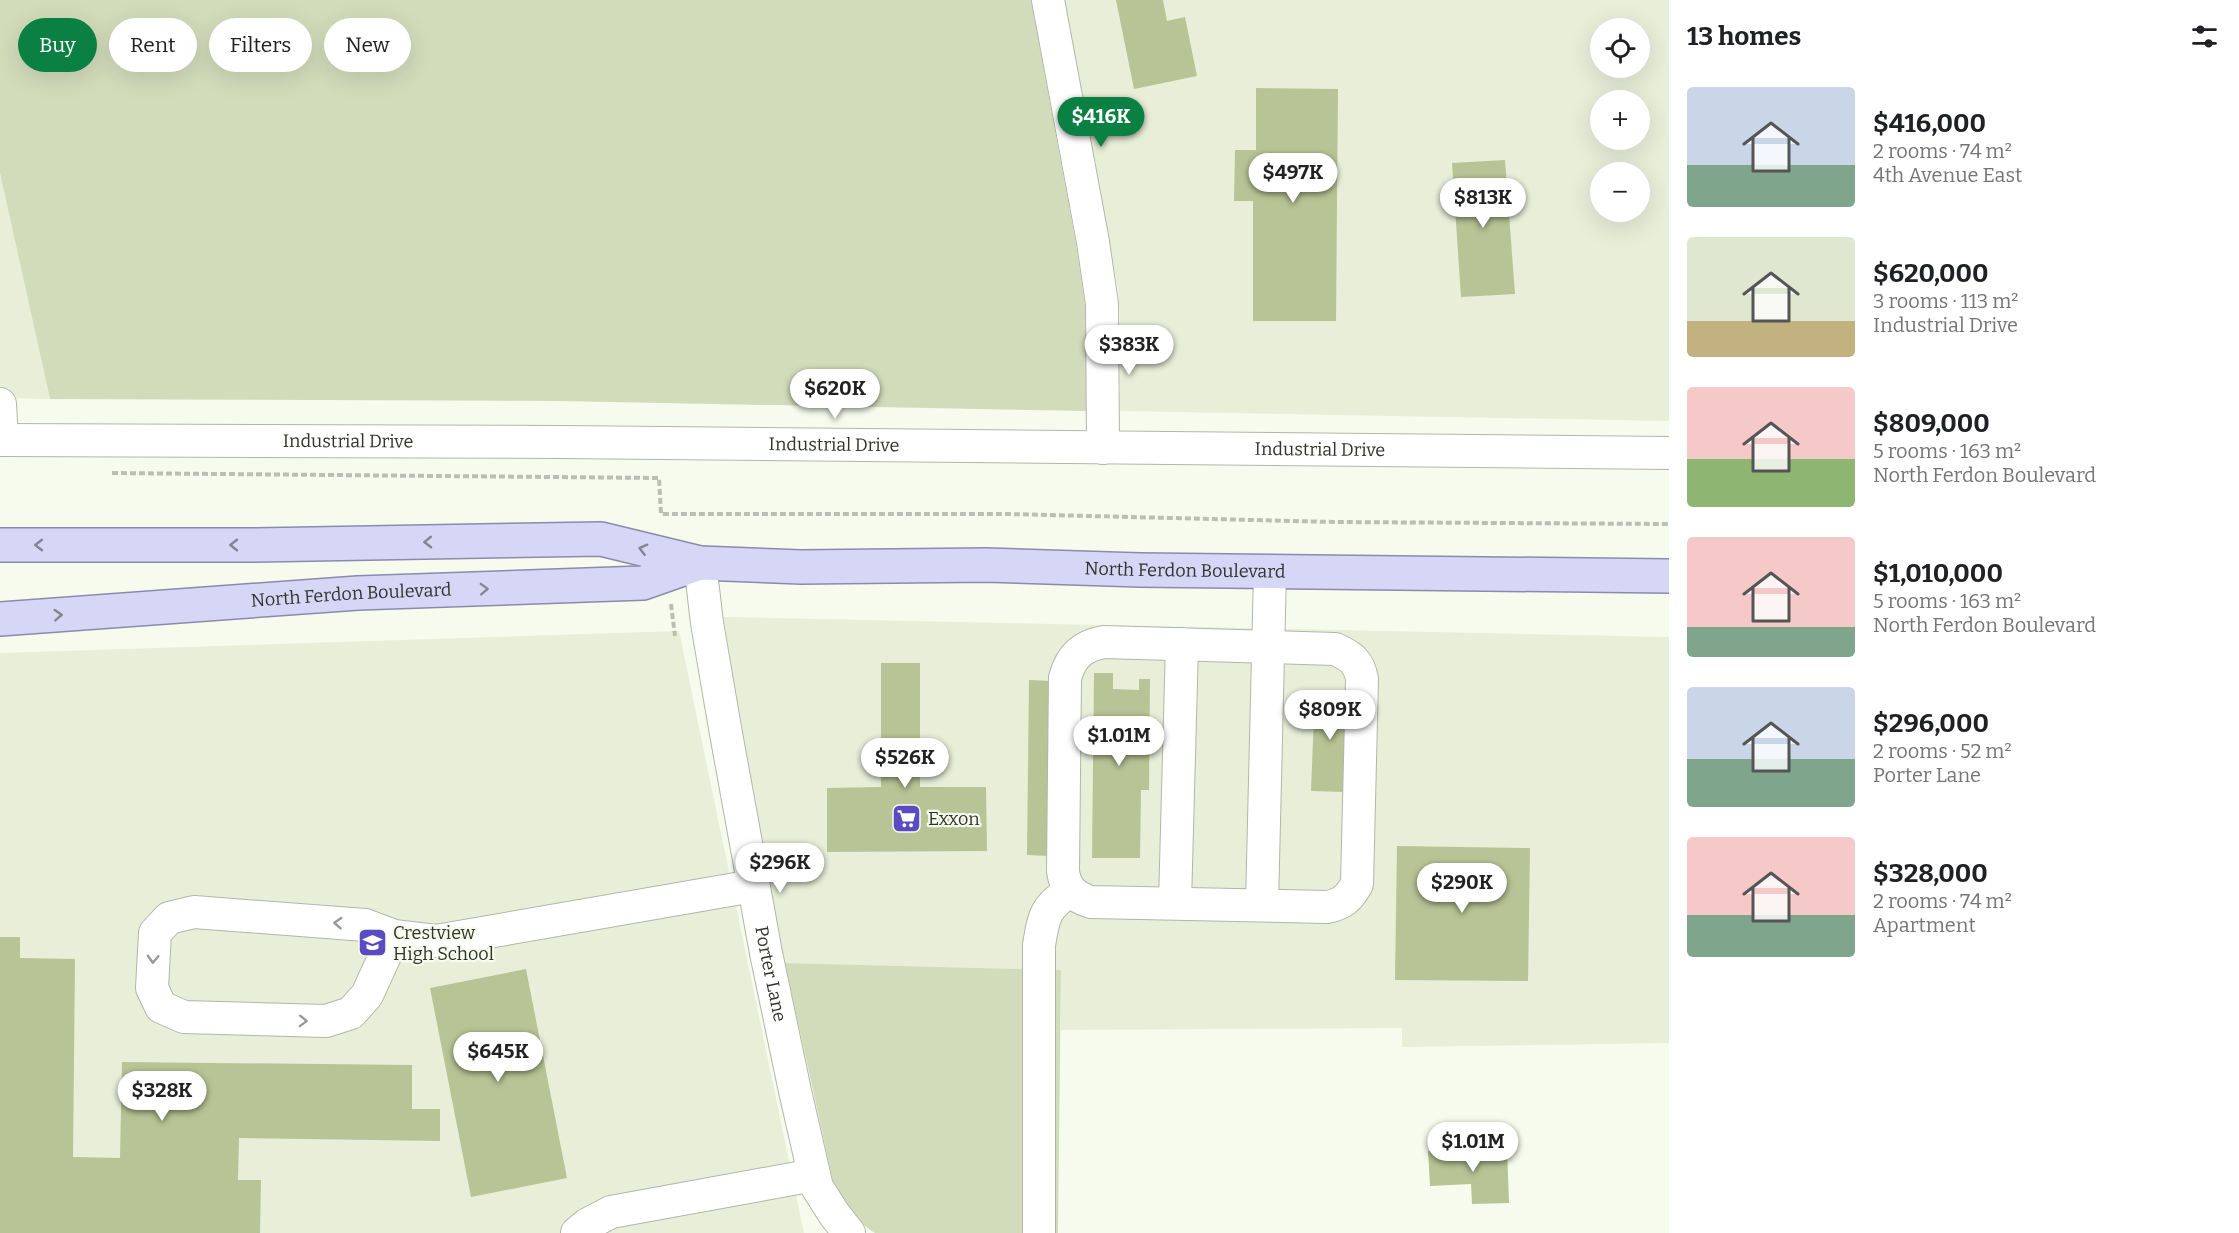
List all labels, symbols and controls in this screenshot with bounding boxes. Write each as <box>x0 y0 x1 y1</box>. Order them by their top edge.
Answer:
chip: Buy <box>18 18 97 72</box>
chip: Rent <box>109 18 197 72</box>
chip: Filters <box>209 18 312 72</box>
chip: New <box>324 18 411 72</box>
map controls <box>1590 18 1650 222</box>
button: locate <box>1590 18 1650 78</box>
icon: filters <box>2188 20 2221 53</box>
text: 13 homes <box>1687 21 1801 52</box>
button: + <box>1590 90 1650 150</box>
pin: $416K <box>1059 97 1143 148</box>
text: $416K <box>1071 104 1131 128</box>
text: $416,000 <box>1873 108 1986 139</box>
icon: home <box>1735 111 1807 183</box>
text: 2 rooms · 74 m² <box>1873 139 2012 163</box>
pin: $497K <box>1251 153 1335 204</box>
text: $497K <box>1263 160 1323 184</box>
button: − <box>1590 162 1650 222</box>
text: 4th Avenue East <box>1873 163 2022 187</box>
pin: $813K <box>1441 178 1525 229</box>
text: $813K <box>1454 185 1512 209</box>
text: $620,000 <box>1873 258 1989 289</box>
icon: home <box>1735 261 1807 333</box>
text: 3 rooms · 113 m² <box>1873 289 2018 313</box>
text: Industrial Drive <box>1873 313 2018 337</box>
pin: $383K <box>1087 325 1171 376</box>
text: $383K <box>1099 332 1159 356</box>
pin: $620K <box>793 369 877 420</box>
text: $620K <box>804 376 866 400</box>
text: $809,000 <box>1873 408 1990 439</box>
icon: home <box>1735 411 1807 483</box>
street label: Industrial Drive <box>283 430 413 452</box>
street label: Industrial Drive <box>769 433 899 456</box>
street label: Industrial Drive <box>1255 438 1385 461</box>
text: 5 rooms · 163 m² <box>1873 439 2021 463</box>
text: North Ferdon Boulevard <box>1873 463 2096 487</box>
one-way arrow <box>424 536 433 548</box>
one-way arrow <box>34 539 43 551</box>
one-way arrow <box>229 539 238 551</box>
one-way arrow <box>638 543 648 556</box>
street label: North Ferdon Boulevard <box>1084 557 1286 583</box>
text: $1,010,000 <box>1873 558 2003 589</box>
icon: home <box>1735 561 1807 633</box>
street label: North Ferdon Boulevard <box>250 579 452 612</box>
one-way arrow <box>479 582 488 595</box>
text: 5 rooms · 163 m² <box>1873 589 2021 613</box>
one-way arrow <box>54 608 63 621</box>
text: North Ferdon Boulevard <box>1873 613 2096 637</box>
pin: $809K <box>1288 690 1372 741</box>
text: $809K <box>1298 697 1362 721</box>
text: $296,000 <box>1873 708 1989 739</box>
icon: home <box>1735 711 1807 783</box>
pin: $1.01M <box>1070 716 1168 767</box>
text: $1.01M <box>1087 723 1151 747</box>
pin: $526K <box>863 738 947 789</box>
text: 2 rooms · 52 m² <box>1873 739 2012 763</box>
text: $526K <box>875 745 935 769</box>
text: Porter Lane <box>1873 763 1981 787</box>
supermarket icon: Exxon <box>891 803 923 835</box>
place label: Exxon <box>928 808 980 830</box>
pin: $296K <box>738 843 822 894</box>
text: $296K <box>749 850 811 874</box>
text: $328,000 <box>1873 858 1988 889</box>
icon: home <box>1735 861 1807 933</box>
pin: $290K <box>1420 863 1504 914</box>
text: $290K <box>1431 870 1493 894</box>
text: 2 rooms · 74 m² <box>1873 889 2012 913</box>
text: Apartment <box>1873 913 1976 937</box>
one-way arrow <box>333 917 342 930</box>
place label: Crestview High School <box>393 922 494 965</box>
street label: Porter Lane <box>750 924 791 1024</box>
school or university icon: Crestview High School <box>356 927 388 959</box>
one-way arrow <box>147 954 160 963</box>
one-way arrow <box>299 1014 308 1027</box>
pin: $645K <box>456 1032 540 1083</box>
text: $645K <box>467 1039 529 1063</box>
pin: $328K <box>120 1071 204 1122</box>
text: $328K <box>132 1078 192 1102</box>
pin: $1.01M <box>1424 1122 1522 1173</box>
text: $1.01M <box>1441 1129 1505 1153</box>

